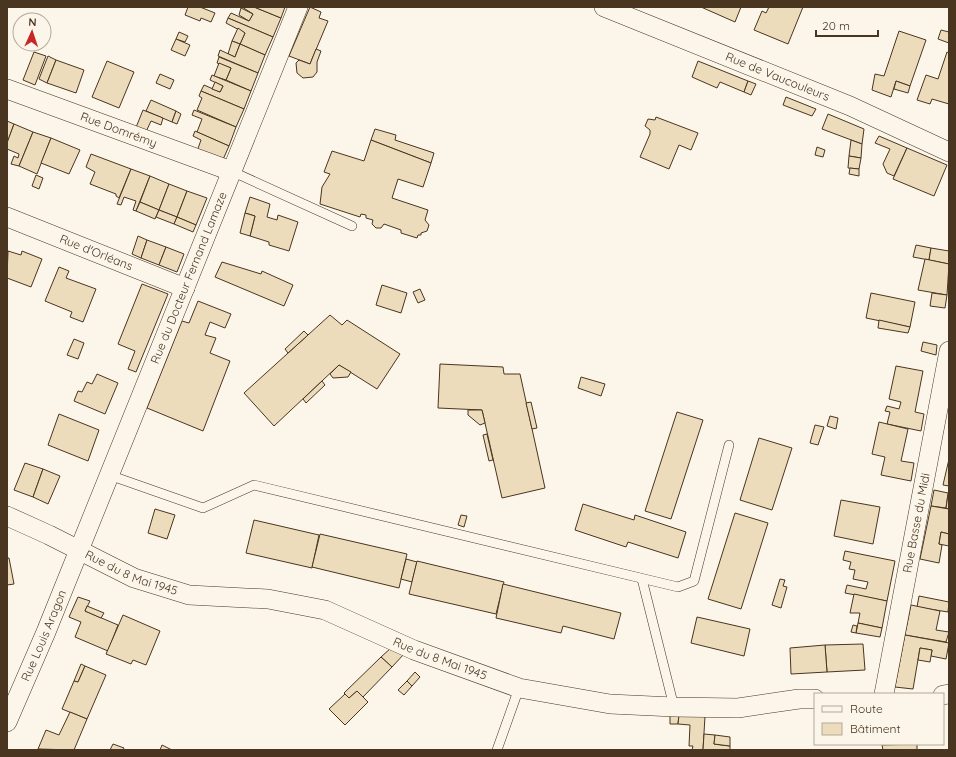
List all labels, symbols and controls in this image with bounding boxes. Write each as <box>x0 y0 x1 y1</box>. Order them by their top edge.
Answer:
north arrow <box>12 12 52 52</box>
scale bar <box>816 12 878 38</box>
text: N <box>28 15 37 29</box>
text: 20 m <box>822 18 850 33</box>
street label: Rue de Vaucouleurs <box>723 49 832 104</box>
street label: Rue Domrémy <box>78 109 159 150</box>
street label: Rue du Docteur Fernand Lamaze <box>147 189 230 366</box>
street label: Rue d'Orléans <box>58 231 135 274</box>
street label: Rue Basse du Midi <box>899 472 933 574</box>
street label: Rue du 8 Mai 1945 <box>83 546 180 598</box>
street label: Rue Louis Aragon <box>18 587 69 683</box>
street label: Rue du 8 Mai 1945 <box>391 634 489 683</box>
legend <box>814 693 944 745</box>
text: Route <box>850 701 883 716</box>
text: Bâtiment <box>850 721 900 736</box>

